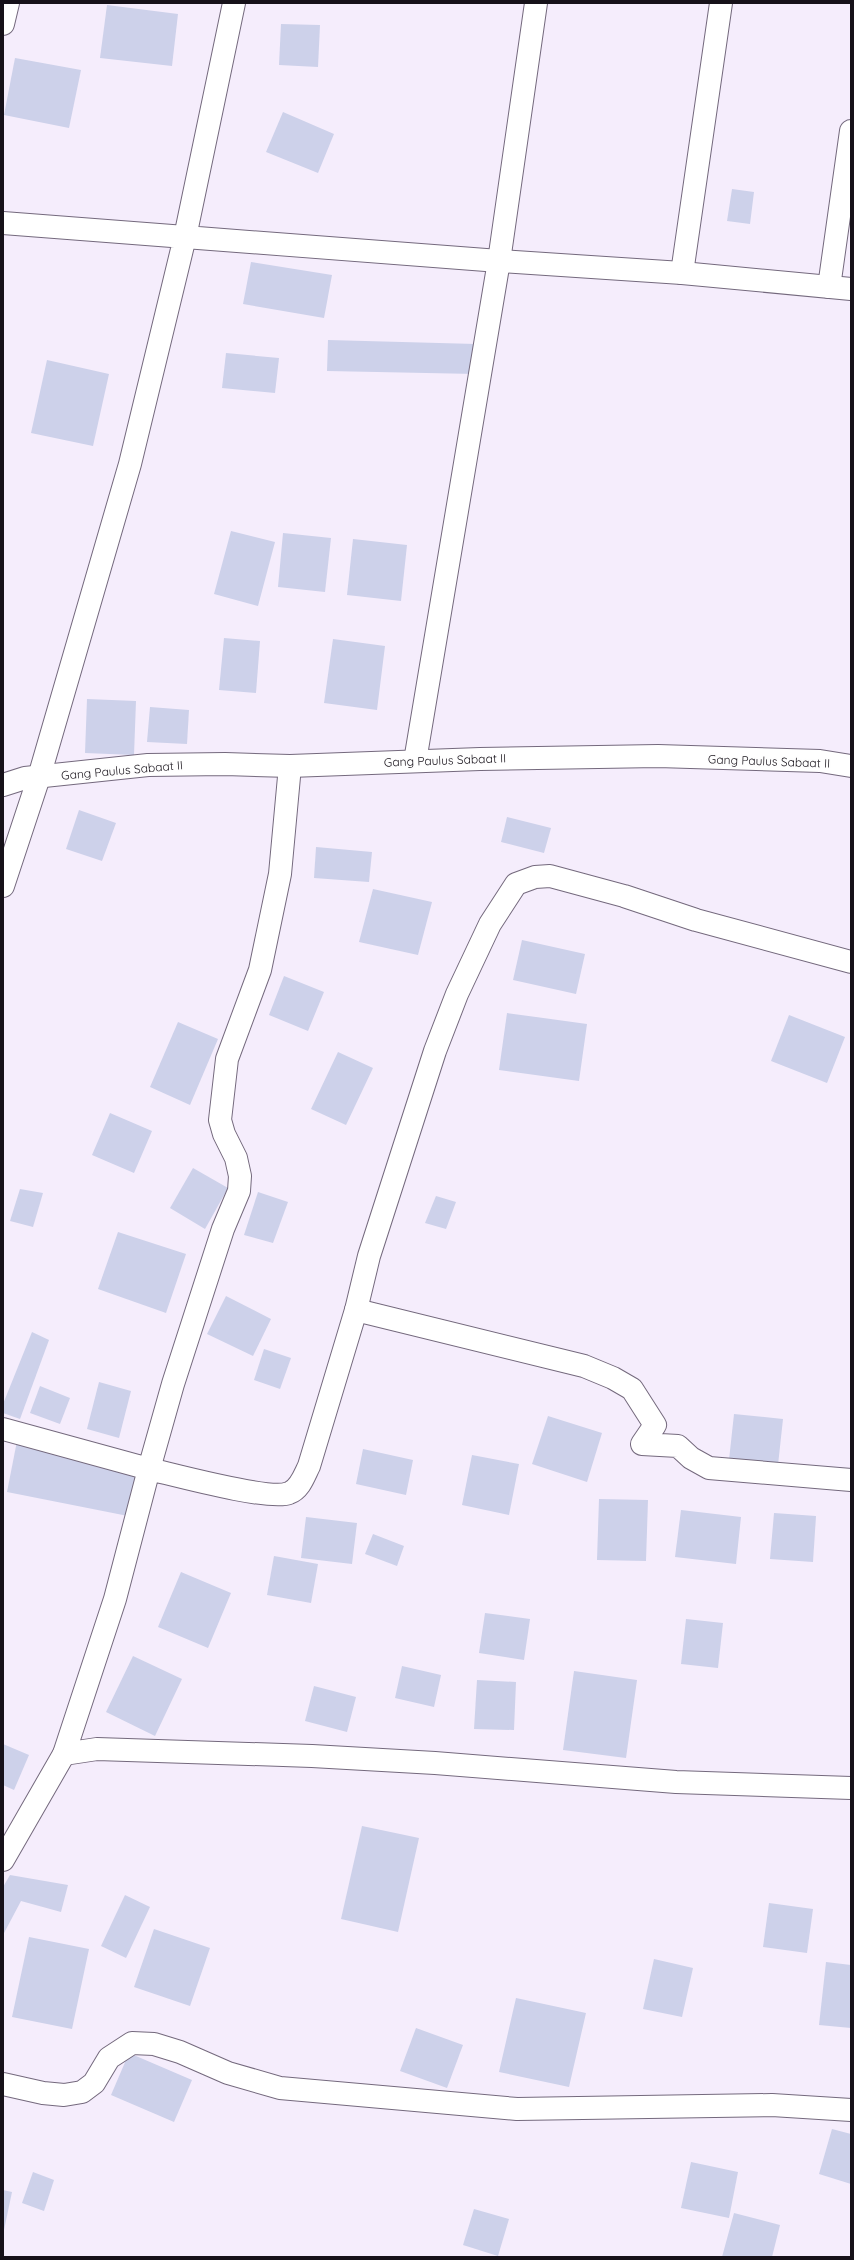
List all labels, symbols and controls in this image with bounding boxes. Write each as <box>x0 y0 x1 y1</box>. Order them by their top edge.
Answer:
street label: Gang Paulus Sabaat II <box>384 750 506 770</box>
street label: Gang Paulus Sabaat II <box>708 751 830 771</box>
street label: Gang Paulus Sabaat II <box>60 757 184 783</box>

